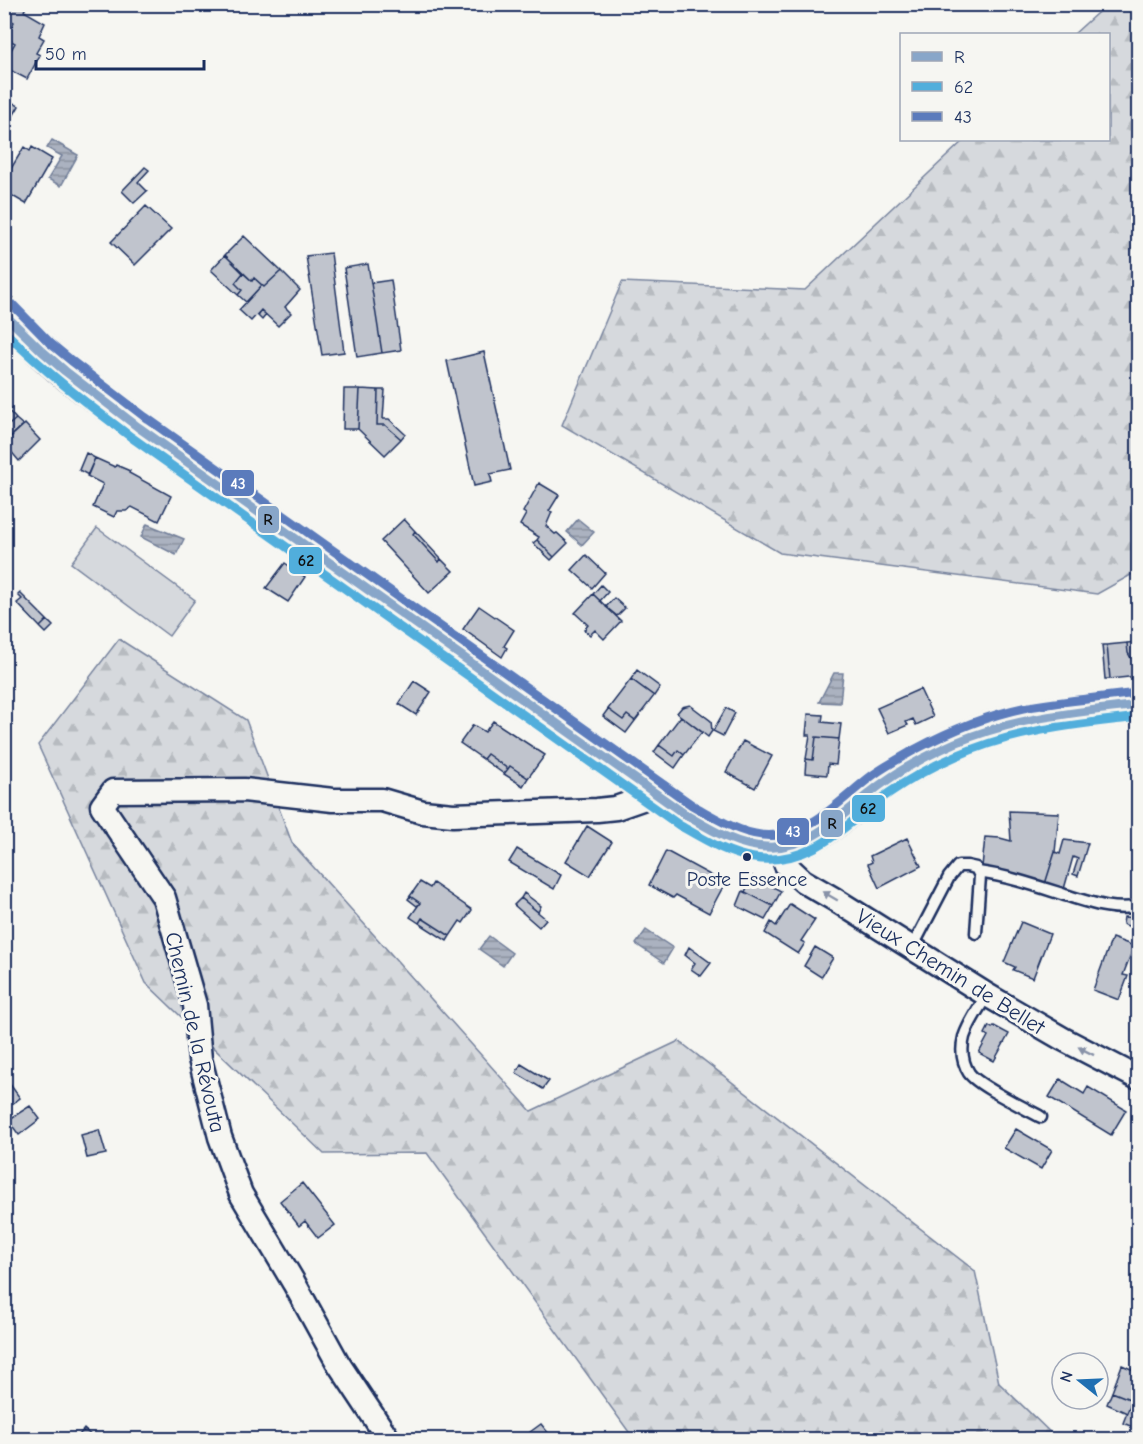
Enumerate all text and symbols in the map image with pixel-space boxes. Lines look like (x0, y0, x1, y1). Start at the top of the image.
scale bar (36, 33, 204, 71)
legend (900, 33, 1110, 141)
text: 50 m (45, 44, 87, 65)
text: R (954, 47, 965, 68)
text: 62 (954, 77, 973, 98)
text: 43 (954, 107, 972, 128)
line badge: 43 (221, 469, 255, 497)
text: 43 (230, 475, 246, 493)
line badge: R (257, 505, 280, 534)
text: R (263, 511, 273, 529)
line badge: 62 (288, 546, 323, 575)
text: 62 (298, 552, 314, 570)
line badge: 62 (851, 794, 886, 823)
text: 62 (860, 800, 876, 818)
line badge: R (820, 809, 844, 838)
text: R (827, 815, 837, 833)
line badge: 43 (776, 817, 810, 846)
text: 43 (785, 823, 801, 841)
marker: Poste Essence (741, 851, 753, 863)
place label: Poste Essence (687, 868, 807, 891)
one-way arrow (821, 891, 838, 901)
street label: Vieux Chemin de Bellet (851, 903, 1050, 1041)
street label: Chemin de la Révouta (159, 929, 231, 1135)
one-way arrow (1078, 1046, 1095, 1056)
north arrow (1050, 1351, 1110, 1411)
text: N (1057, 1369, 1077, 1384)

